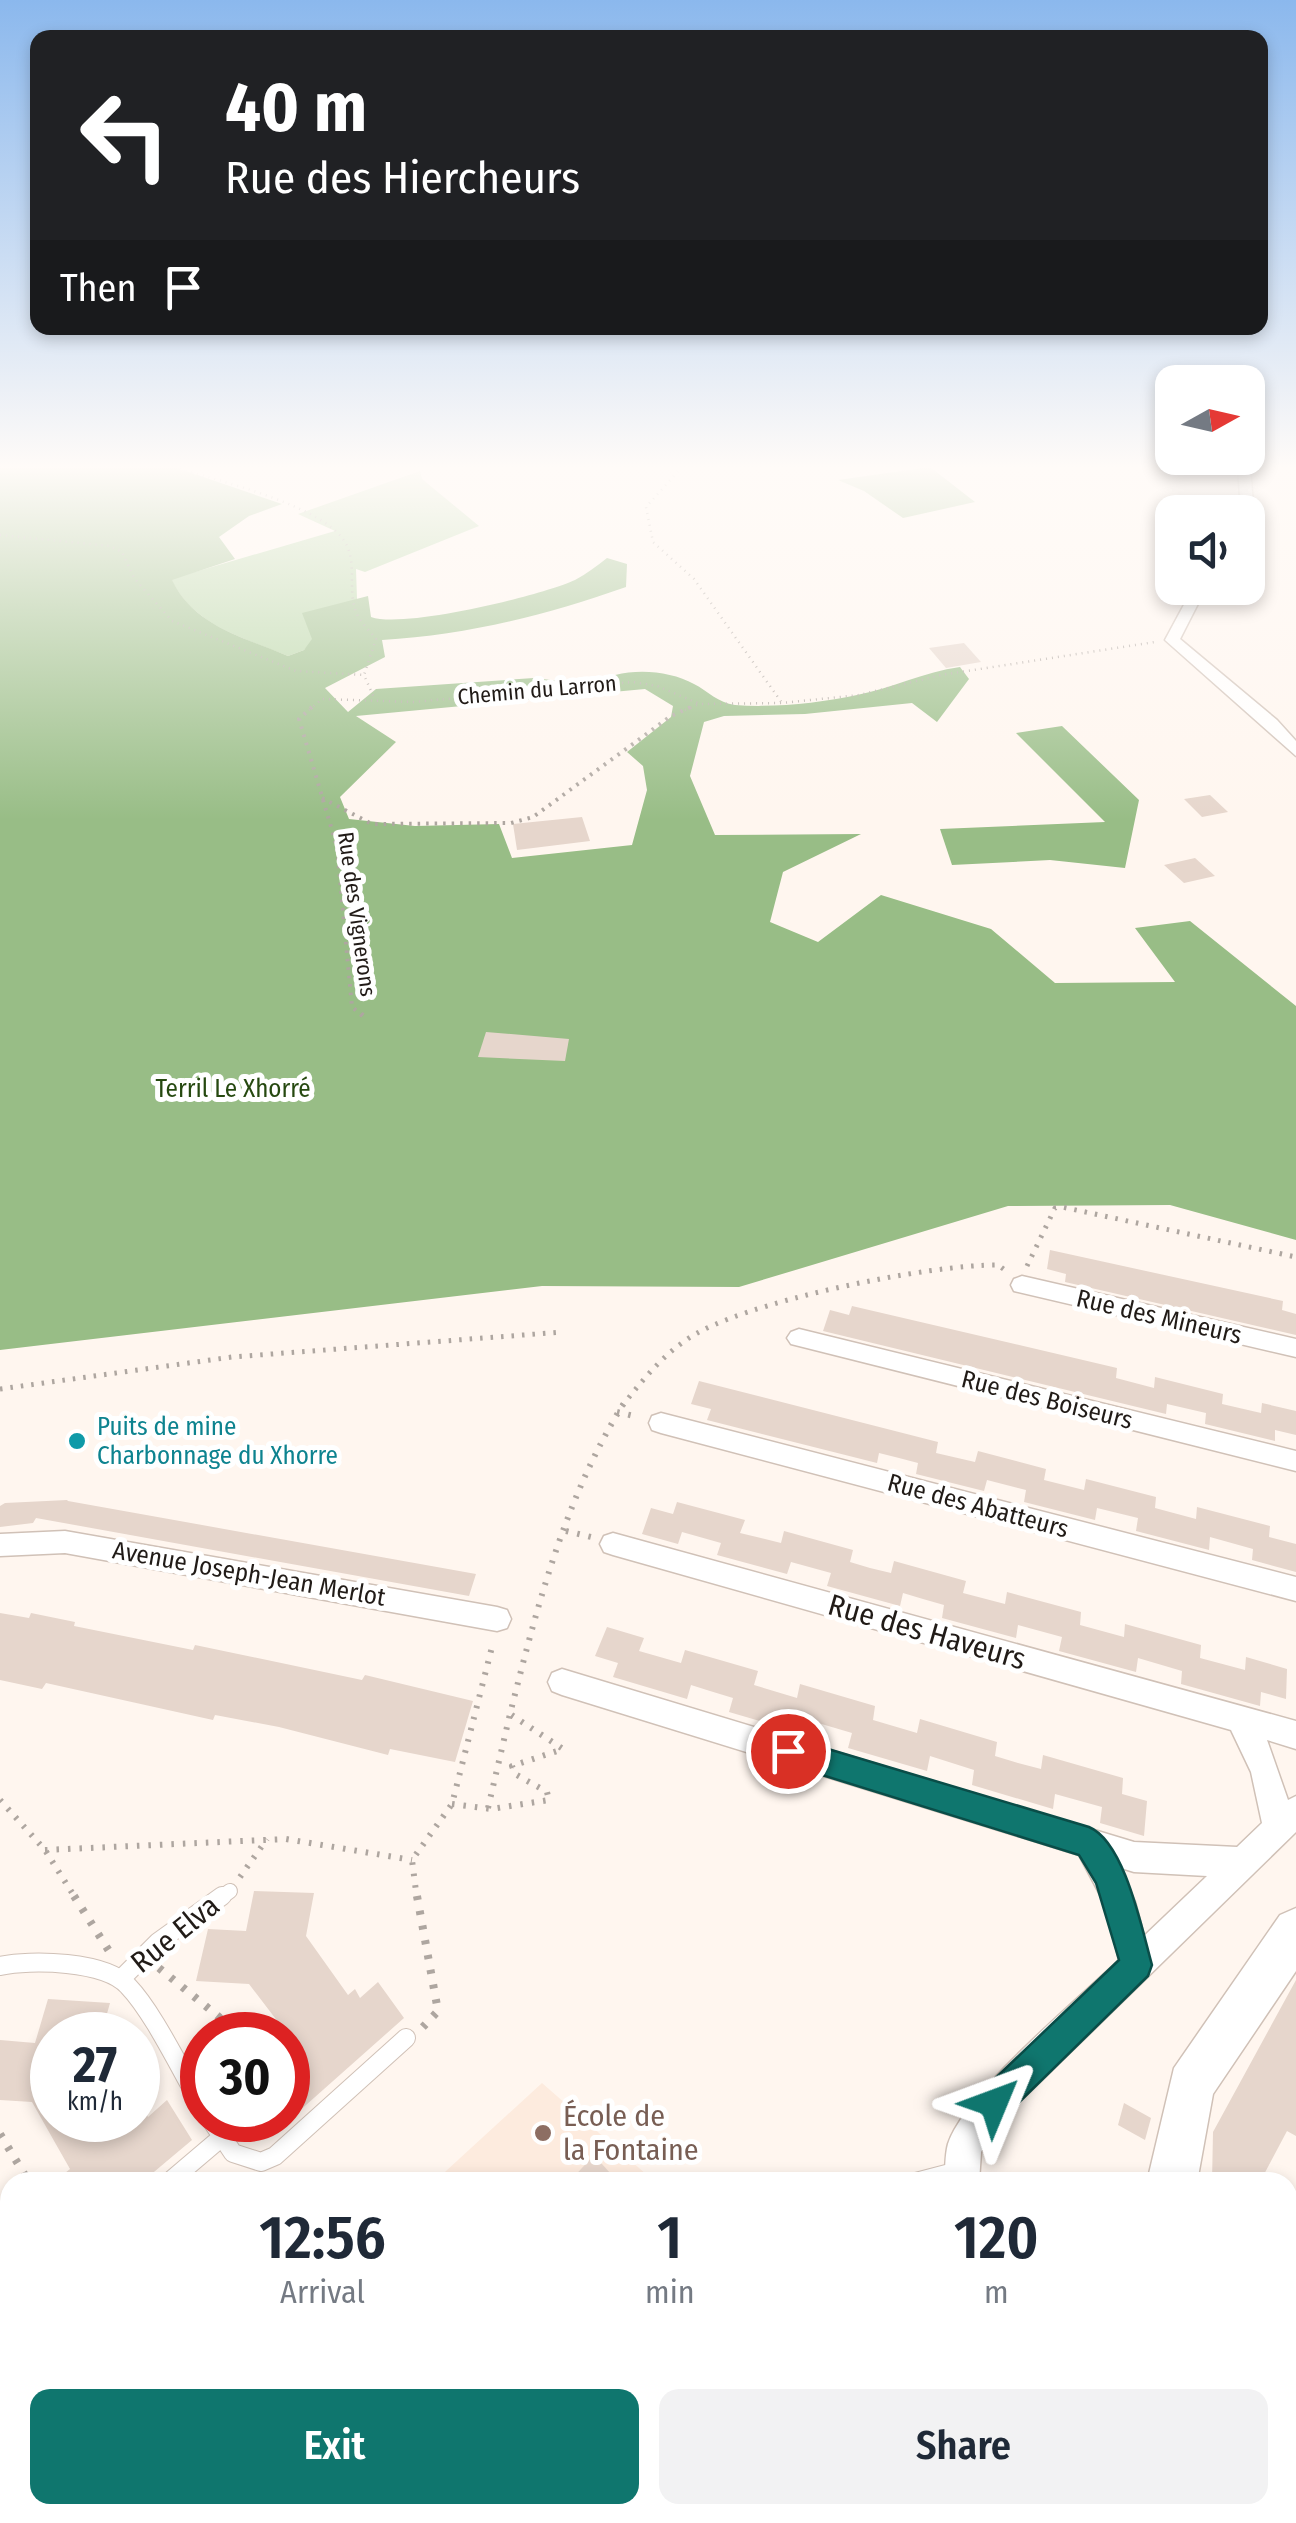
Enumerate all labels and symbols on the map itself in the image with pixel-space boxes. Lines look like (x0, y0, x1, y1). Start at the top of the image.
north arrow (1155, 365, 1265, 475)
street label: Chemin du Larron (456, 670, 618, 710)
street label: Rue des Vignerons (332, 830, 382, 998)
park label: Terril Le Xhorré (155, 1074, 311, 1104)
street label: Rue des Mineurs (1073, 1283, 1245, 1351)
street label: Rue des Boiseurs (958, 1364, 1136, 1436)
place label: Puits de mine Charbonnage du Xhorre (97, 1412, 338, 1471)
marker: Puits de mine Charbonnage du Xhorre (66, 1430, 88, 1452)
street label: Rue des Abatteurs (884, 1467, 1072, 1545)
street label: Avenue Joseph-Jean Merlot (110, 1535, 388, 1613)
street label: Rue des Haveurs (824, 1587, 1030, 1677)
pin (746, 1709, 831, 1794)
street label: Rue Elva (124, 1888, 226, 1980)
speed limit sign: 30 (180, 2012, 310, 2142)
position arrow (942, 2051, 1046, 2155)
place label: École de la Fontaine (563, 2098, 699, 2168)
marker: École de la Fontaine (532, 2122, 554, 2144)

